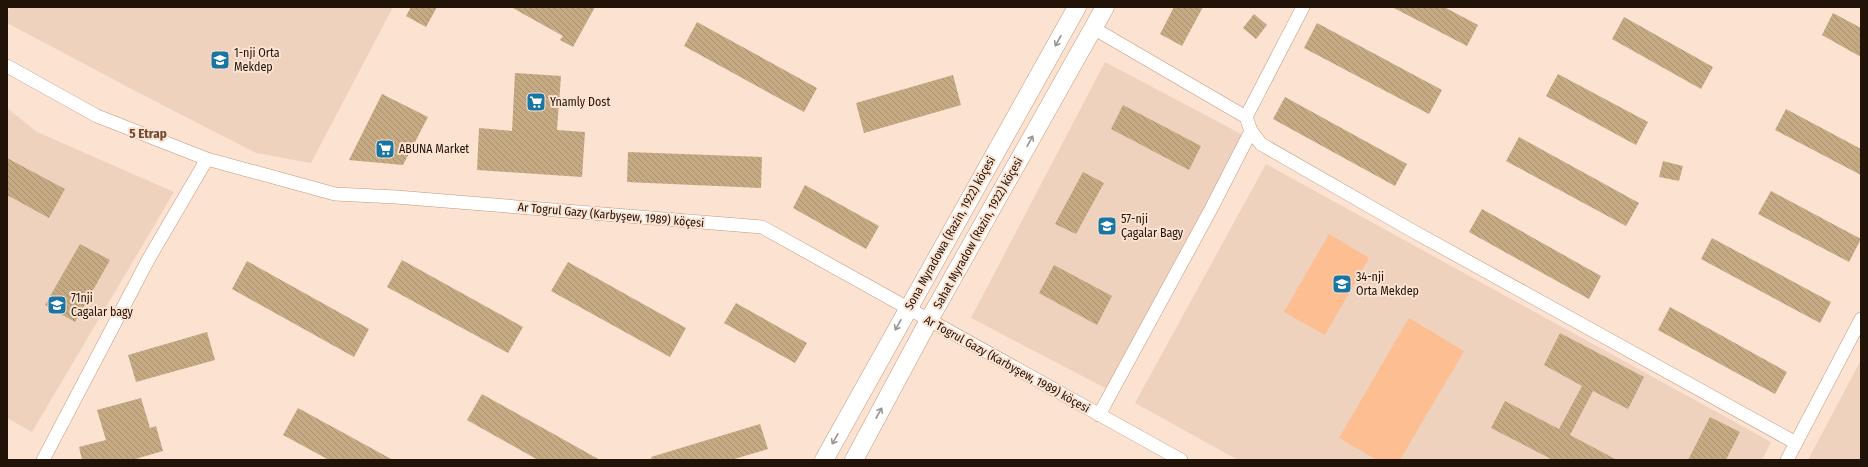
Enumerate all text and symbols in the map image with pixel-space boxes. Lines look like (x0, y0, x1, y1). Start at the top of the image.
one-way arrow (1054, 35, 1061, 47)
place label: 1-nji Orta Mekdep (234, 46, 280, 74)
school or university icon: 1-nji Orta Mekdep (209, 49, 231, 71)
supermarket icon: Ynamly Dost (525, 91, 547, 113)
place label: Ynamly Dost (550, 95, 610, 109)
district label: 5 Etrap (129, 126, 167, 141)
one-way arrow (1027, 135, 1035, 147)
supermarket icon: ABUNA Market (374, 138, 396, 160)
place label: ABUNA Market (399, 142, 469, 156)
street label: Sona Myradowa (Razin, 1922) köçesi (902, 154, 998, 312)
street label: Sahat Myradow (Razin, 1922) köçesi (930, 155, 1026, 311)
street label: Ar Togrul Gazy (Karbyşew, 1989) köçesi (517, 200, 705, 230)
place label: 57-nji Çagalar Bagy (1121, 212, 1184, 240)
school or university icon: 57-nji Çagalar Bagy (1096, 215, 1118, 237)
place label: 34-nji Orta Mekdep (1356, 270, 1419, 298)
school or university icon: 34-nji Orta Mekdep (1331, 273, 1353, 295)
place label: 71nji Cagalar bagy (71, 291, 134, 319)
school or university icon: 71nji Cagalar bagy (46, 294, 68, 316)
street label: Ar Togrul Gazy (Karbyşew, 1989) köçesi (922, 313, 1092, 415)
one-way arrow (894, 319, 902, 331)
one-way arrow (876, 408, 883, 420)
one-way arrow (831, 433, 839, 445)

